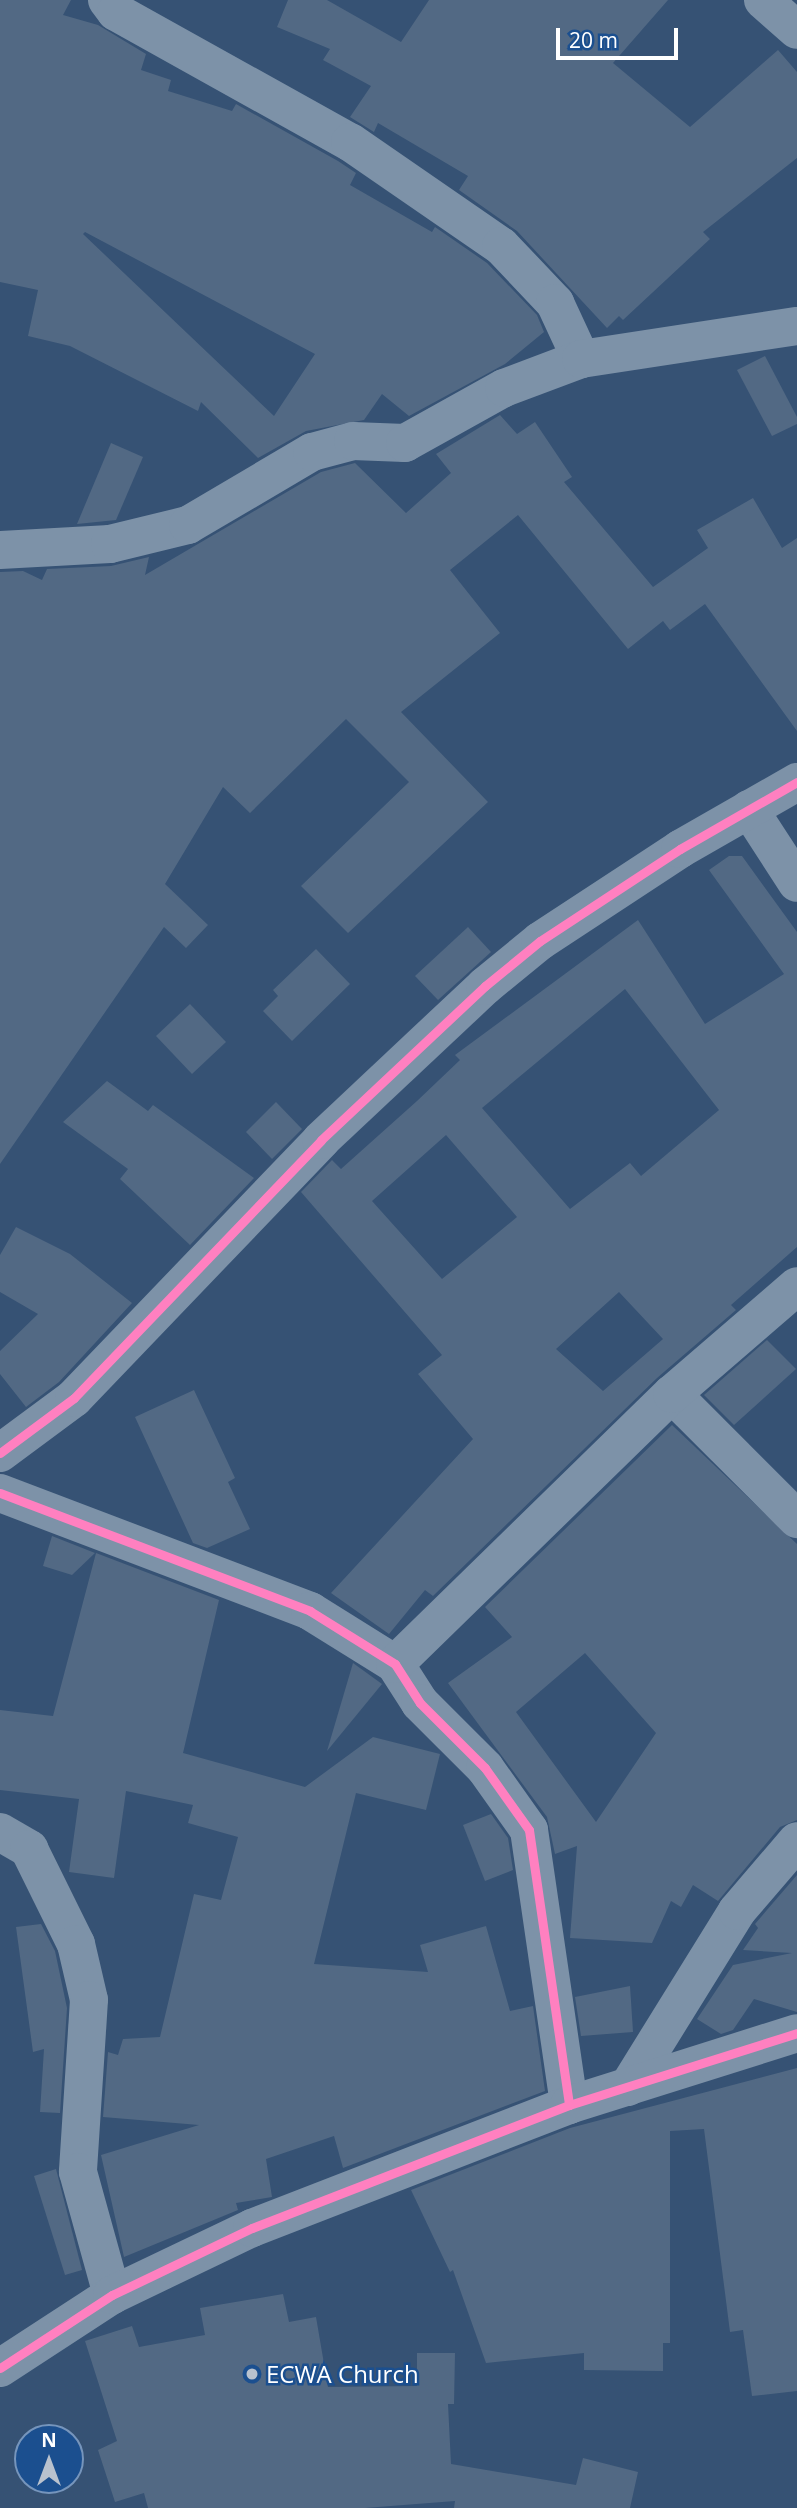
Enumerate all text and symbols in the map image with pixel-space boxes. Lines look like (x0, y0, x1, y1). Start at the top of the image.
scale bar (559, 14, 682, 58)
text: 20 m (569, 26, 618, 54)
place label: ECWA Church (266, 2360, 419, 2388)
marker: ECWA Church (244, 2366, 260, 2382)
north arrow (14, 2424, 84, 2494)
text: N (41, 2427, 57, 2453)

